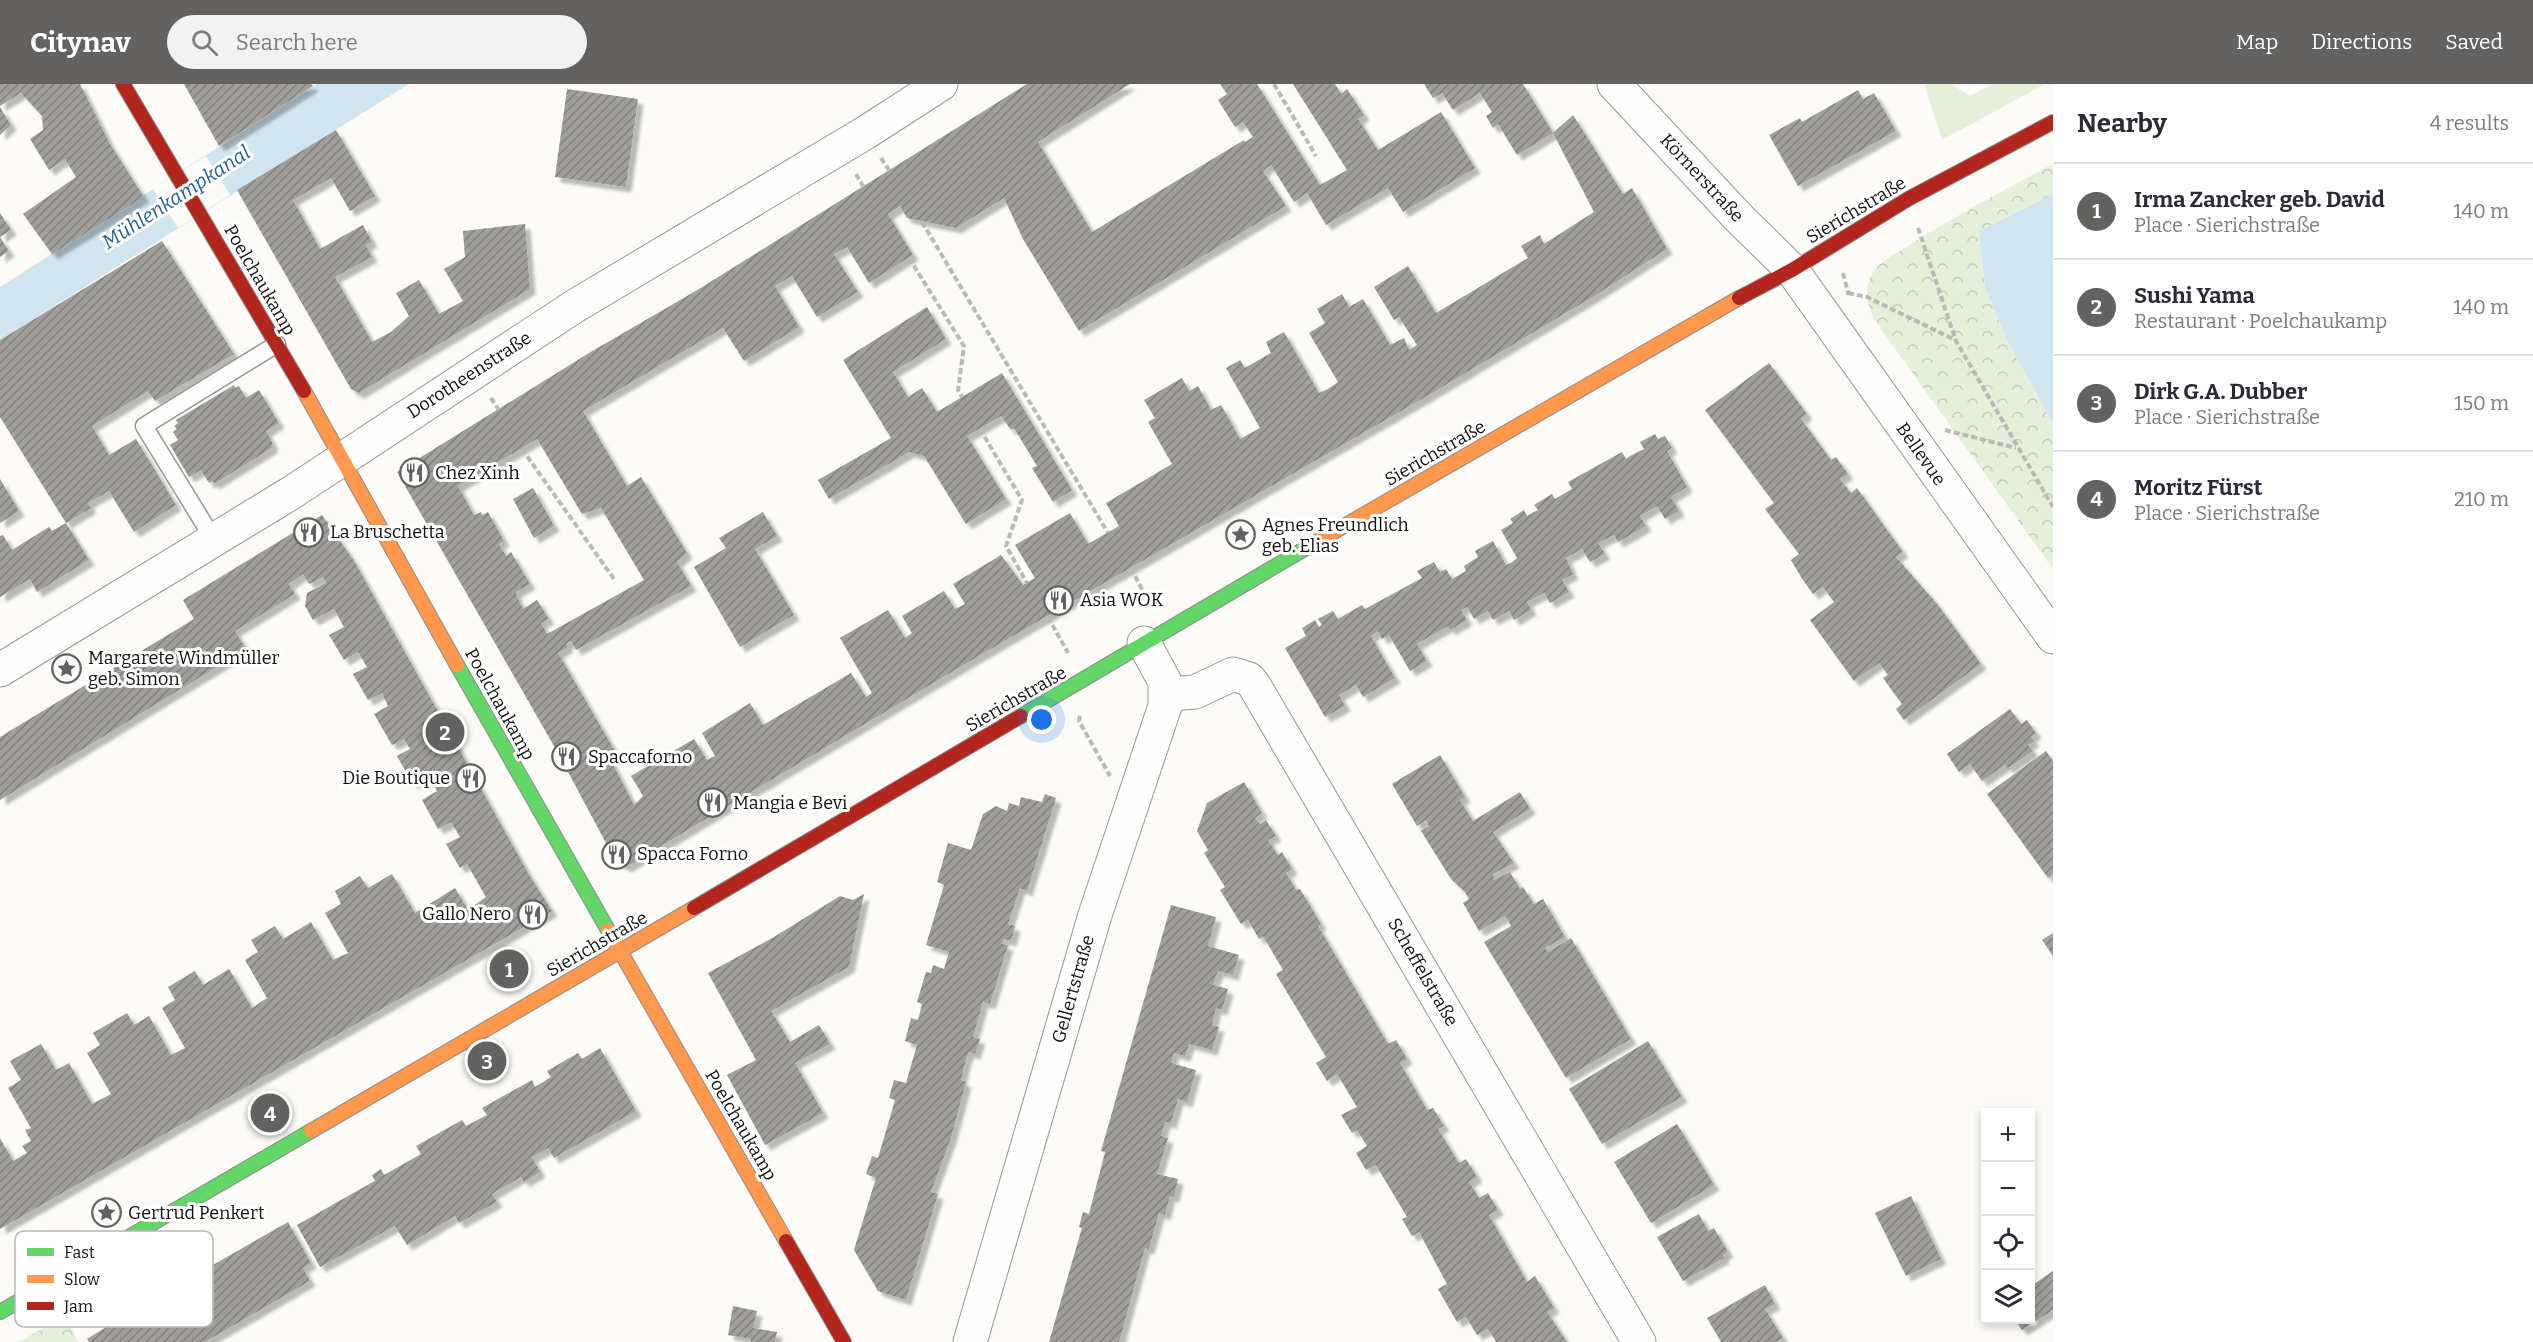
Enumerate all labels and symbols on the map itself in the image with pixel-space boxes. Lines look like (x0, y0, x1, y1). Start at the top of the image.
street label: Körnerstraße (1656, 129, 1748, 227)
water label: Mühlenkampkanal (97, 140, 255, 254)
street label: Sierichstraße (1802, 172, 1910, 248)
street label: Poelchaukamp (219, 221, 301, 339)
street label: Dorotheenstraße (403, 327, 535, 423)
street label: Sierichstraße (1381, 415, 1489, 491)
street label: Bellevue (1891, 418, 1951, 490)
restaurant icon: Chez Xinh (398, 457, 430, 489)
place label: Chez Xinh (435, 462, 520, 484)
place label: Agnes Freundlich geb. Elias (1262, 514, 1409, 557)
restaurant icon: La Bruschetta (293, 516, 325, 548)
place icon: Agnes Freundlich geb. Elias (1225, 519, 1257, 551)
place label: La Bruschetta (330, 521, 445, 543)
restaurant icon: Asia WOK (1043, 584, 1075, 616)
place label: Asia WOK (1080, 589, 1164, 611)
street label: Poelchaukamp (460, 644, 540, 764)
place label: Margarete Windmüller geb. Simon (88, 647, 280, 690)
place icon: Margarete Windmüller geb. Simon (51, 652, 83, 684)
street label: Sierichstraße (962, 661, 1070, 737)
your location (1027, 705, 1056, 734)
pin: 2 (426, 710, 464, 754)
restaurant icon: Spaccaforno (551, 741, 583, 773)
place label: Spaccaforno (588, 746, 692, 768)
restaurant icon: Die Boutique (455, 762, 487, 794)
place label: Die Boutique (342, 767, 450, 789)
restaurant icon: Mangia e Bevi (696, 787, 728, 819)
place label: Mangia e Bevi (733, 792, 847, 814)
restaurant icon: Spacca Forno (600, 838, 632, 870)
place label: Spacca Forno (637, 843, 748, 865)
restaurant icon: Gallo Nero (516, 898, 548, 930)
place label: Gallo Nero (422, 903, 511, 925)
street label: Sierichstraße (543, 906, 651, 982)
street label: Scheffelstraße (1383, 914, 1463, 1030)
street label: Gellertstraße (1047, 932, 1099, 1046)
pin: 1 (490, 946, 528, 992)
pin: 3 (468, 1038, 506, 1084)
street label: Poelchaukamp (700, 1066, 782, 1184)
pin: 4 (250, 1090, 290, 1136)
place icon: Gertrud Penkert (91, 1197, 123, 1229)
place label: Gertrud Penkert (128, 1202, 265, 1224)
legend (15, 1231, 213, 1327)
text: Fast (64, 1243, 95, 1262)
text: Slow (64, 1270, 100, 1289)
text: Jam (63, 1297, 93, 1316)

